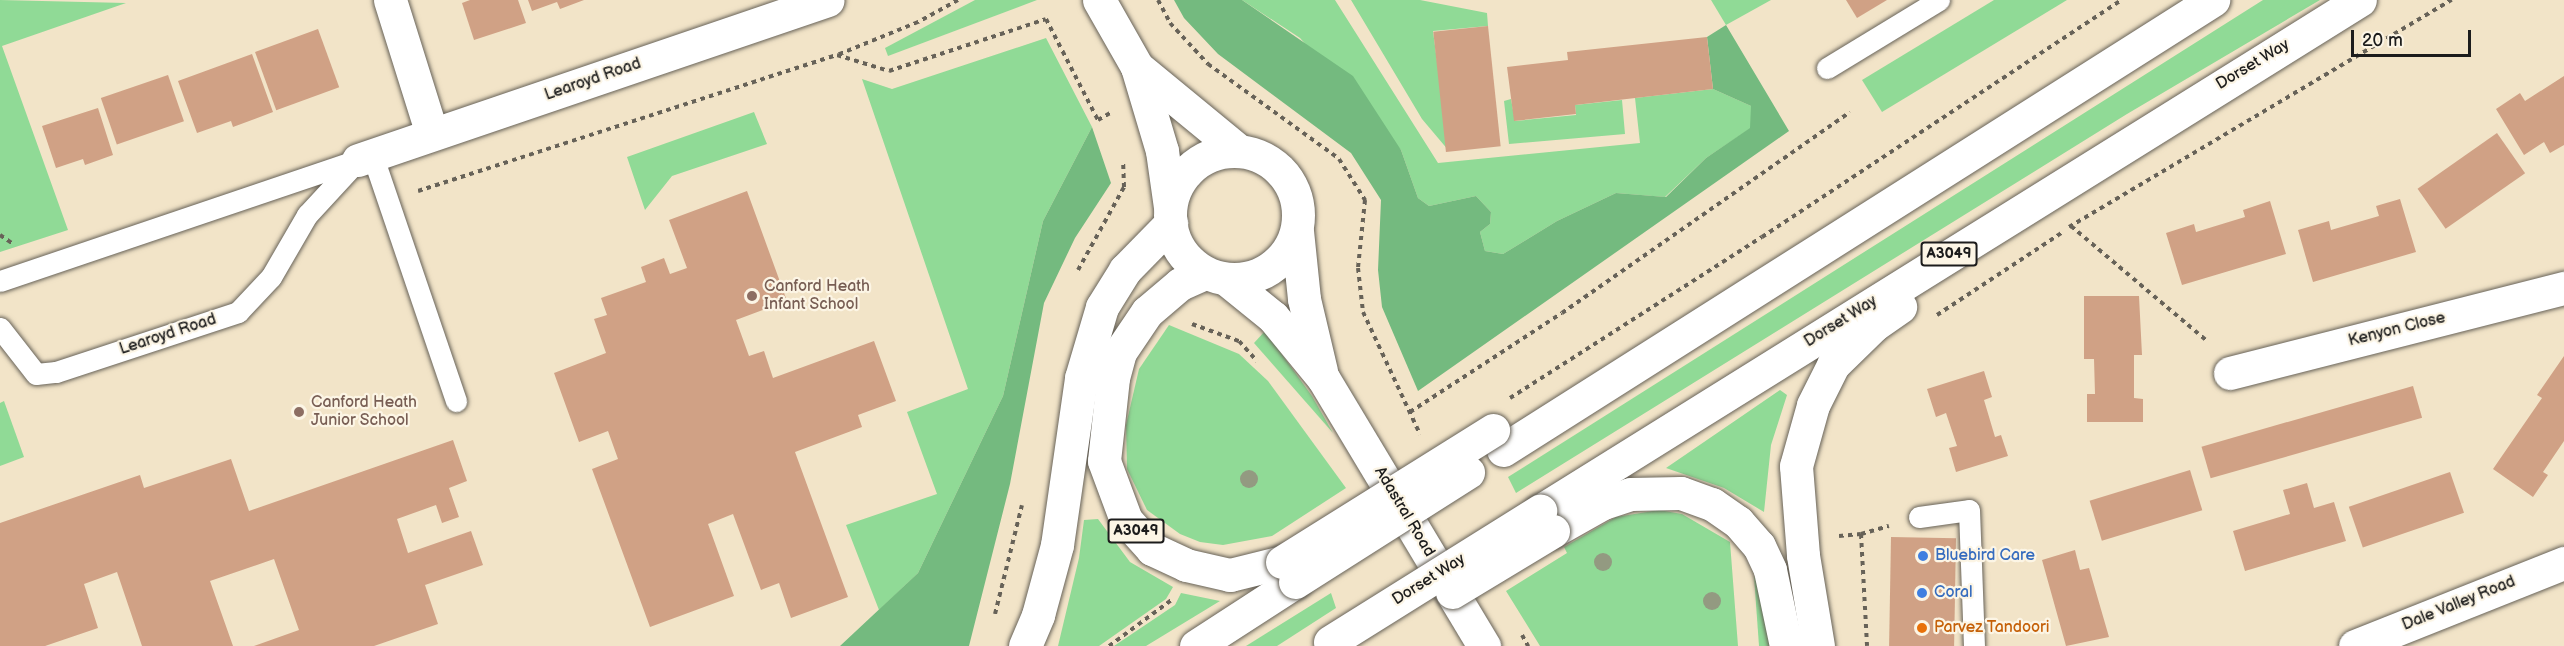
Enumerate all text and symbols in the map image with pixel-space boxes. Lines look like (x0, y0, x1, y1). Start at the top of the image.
scale bar (2354, 18, 2474, 56)
text: 20 m (2362, 30, 2403, 51)
street label: Dorset Way (2213, 35, 2293, 95)
street label: Learoyd Road (542, 55, 644, 105)
road number: A3049 (1920, 242, 1978, 266)
place label: Canford Heath Infant School (764, 277, 870, 315)
marker: Canford Heath Infant School (745, 289, 759, 303)
street label: Dorset Way (1801, 292, 1881, 352)
street label: Kenyon Close (2347, 309, 2447, 351)
street label: Learoyd Road (117, 310, 219, 360)
place label: Canford Heath Junior School (311, 393, 417, 431)
marker: Canford Heath Junior School (292, 405, 306, 419)
street label: Adastral Road (1370, 464, 1438, 560)
road number: A3049 (1108, 519, 1164, 543)
place label: Bluebird Care (1935, 546, 2035, 566)
marker: Bluebird Care (1916, 549, 1930, 563)
street label: Dorset Way (1389, 550, 1469, 610)
street label: Dale Valley Road (2399, 572, 2519, 636)
place label: Coral (1934, 583, 1973, 603)
marker: Coral (1915, 586, 1929, 600)
place label: Parvez Tandoori (1934, 618, 2050, 638)
marker: Parvez Tandoori (1915, 621, 1929, 635)

